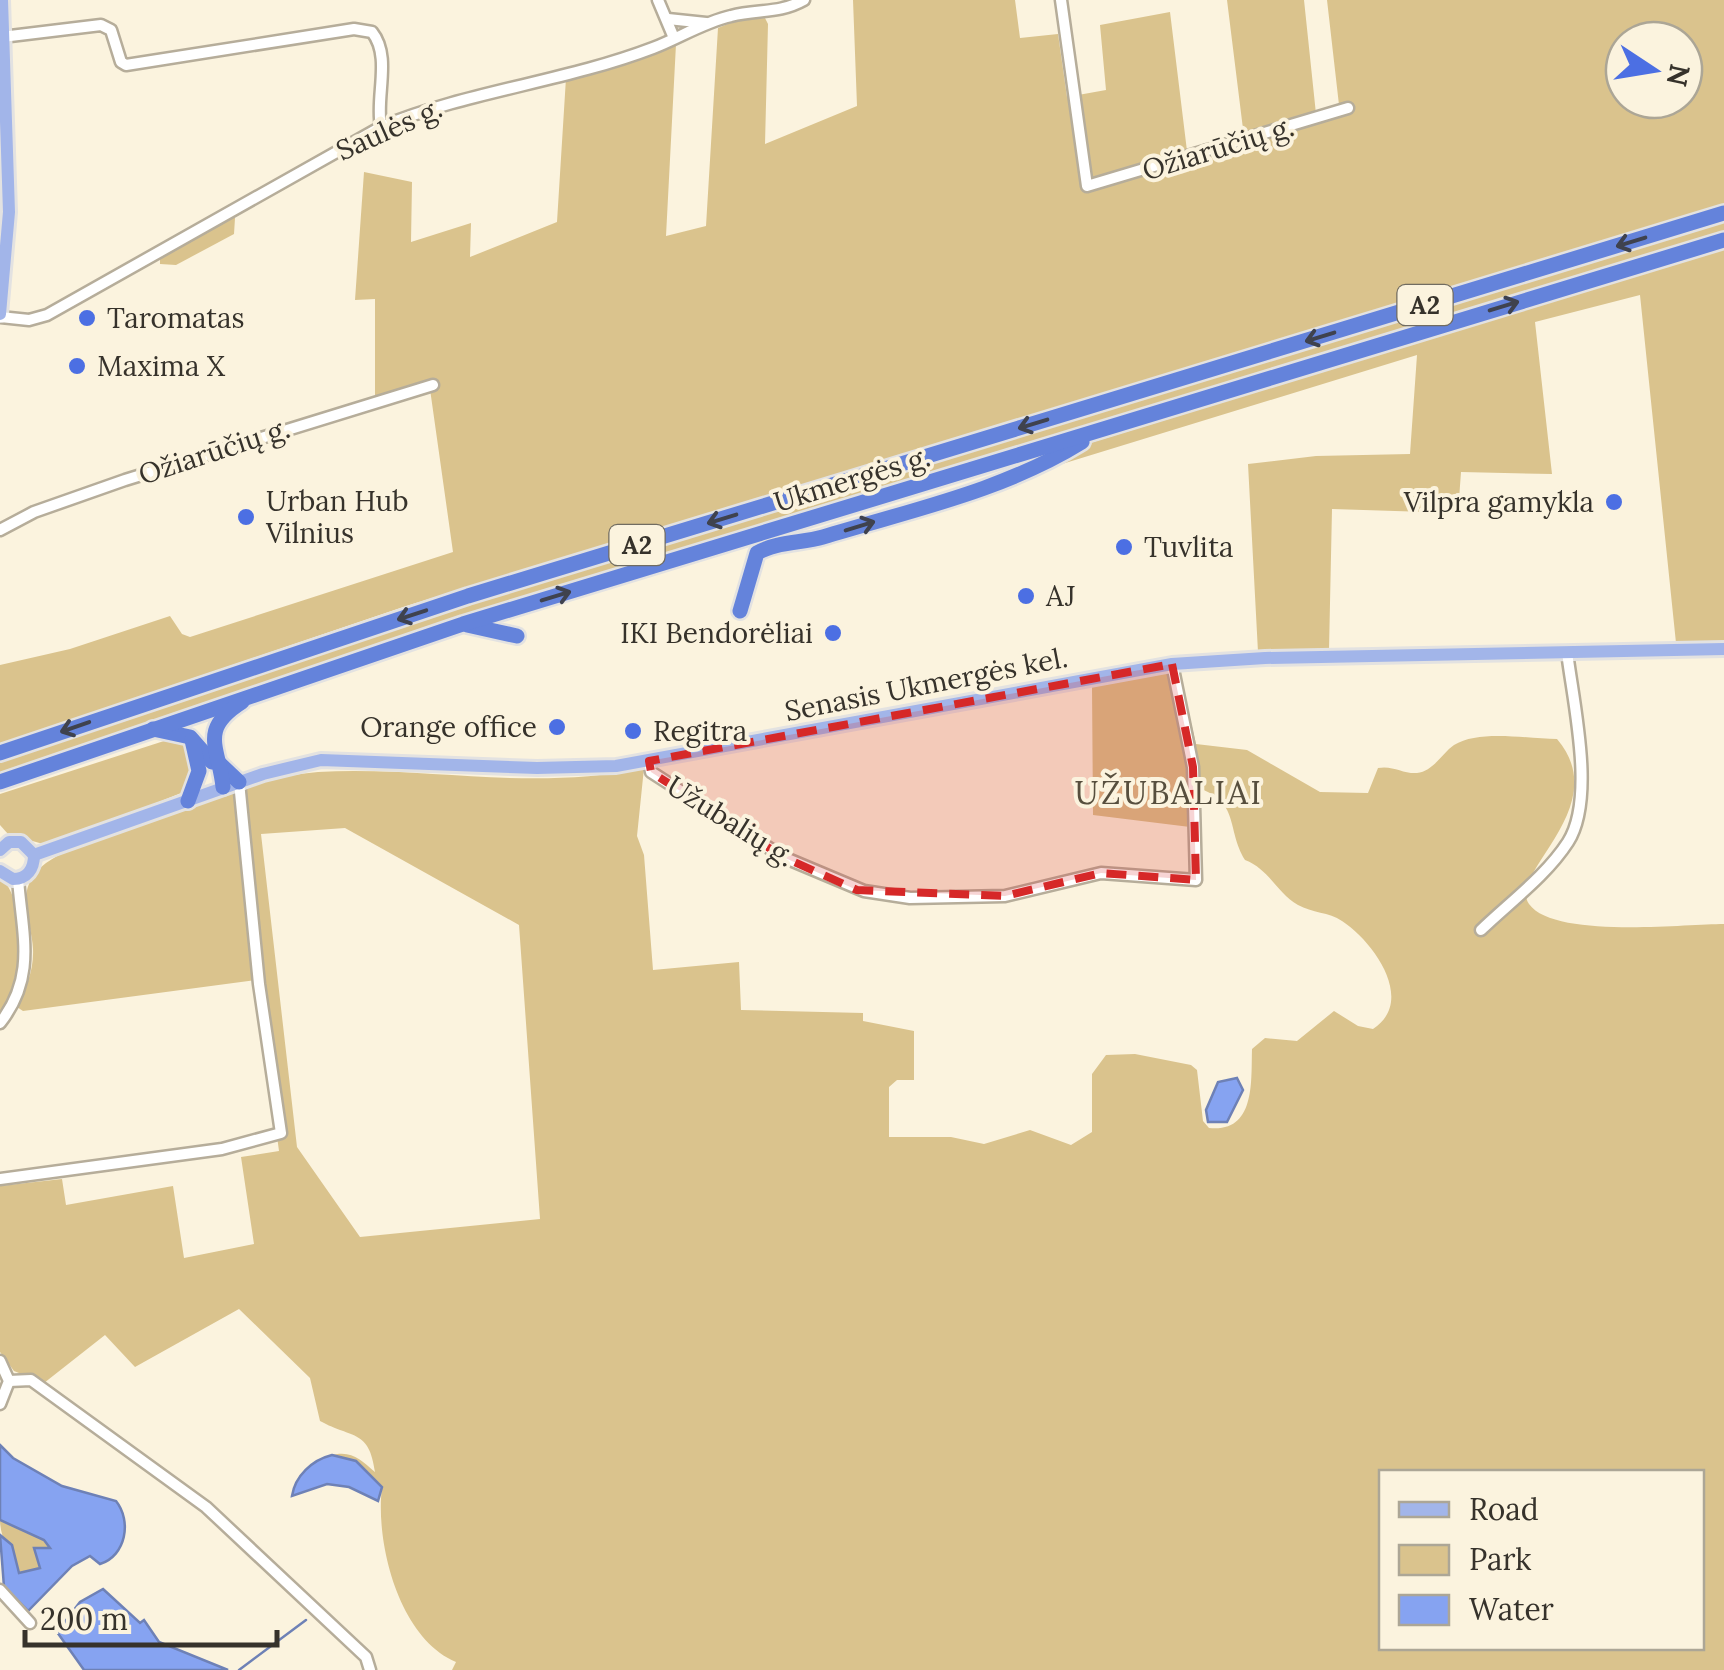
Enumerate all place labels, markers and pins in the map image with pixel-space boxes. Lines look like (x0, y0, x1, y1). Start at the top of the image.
place label: Taromatas (107, 300, 245, 336)
marker: Taromatas (76, 307, 98, 329)
place label: Maxima X (97, 348, 226, 384)
marker: Maxima X (66, 355, 88, 377)
place label: Urban Hub Vilnius (265, 483, 409, 551)
place label: Vilpra gamykla (1403, 484, 1594, 520)
marker: Vilpra gamykla (1603, 491, 1625, 513)
marker: Urban Hub Vilnius (235, 506, 257, 528)
place label: Tuvlita (1144, 529, 1233, 565)
marker: Tuvlita (1113, 536, 1135, 558)
place label: AJ (1045, 578, 1075, 614)
marker: AJ (1015, 585, 1037, 607)
place label: IKI Bendorėliai (620, 615, 813, 651)
marker: IKI Bendorėliai (822, 622, 844, 644)
place label: Orange office (360, 709, 537, 745)
place label: Regitra (653, 713, 747, 749)
marker: Orange office (546, 716, 568, 738)
marker: Regitra (622, 720, 644, 742)

